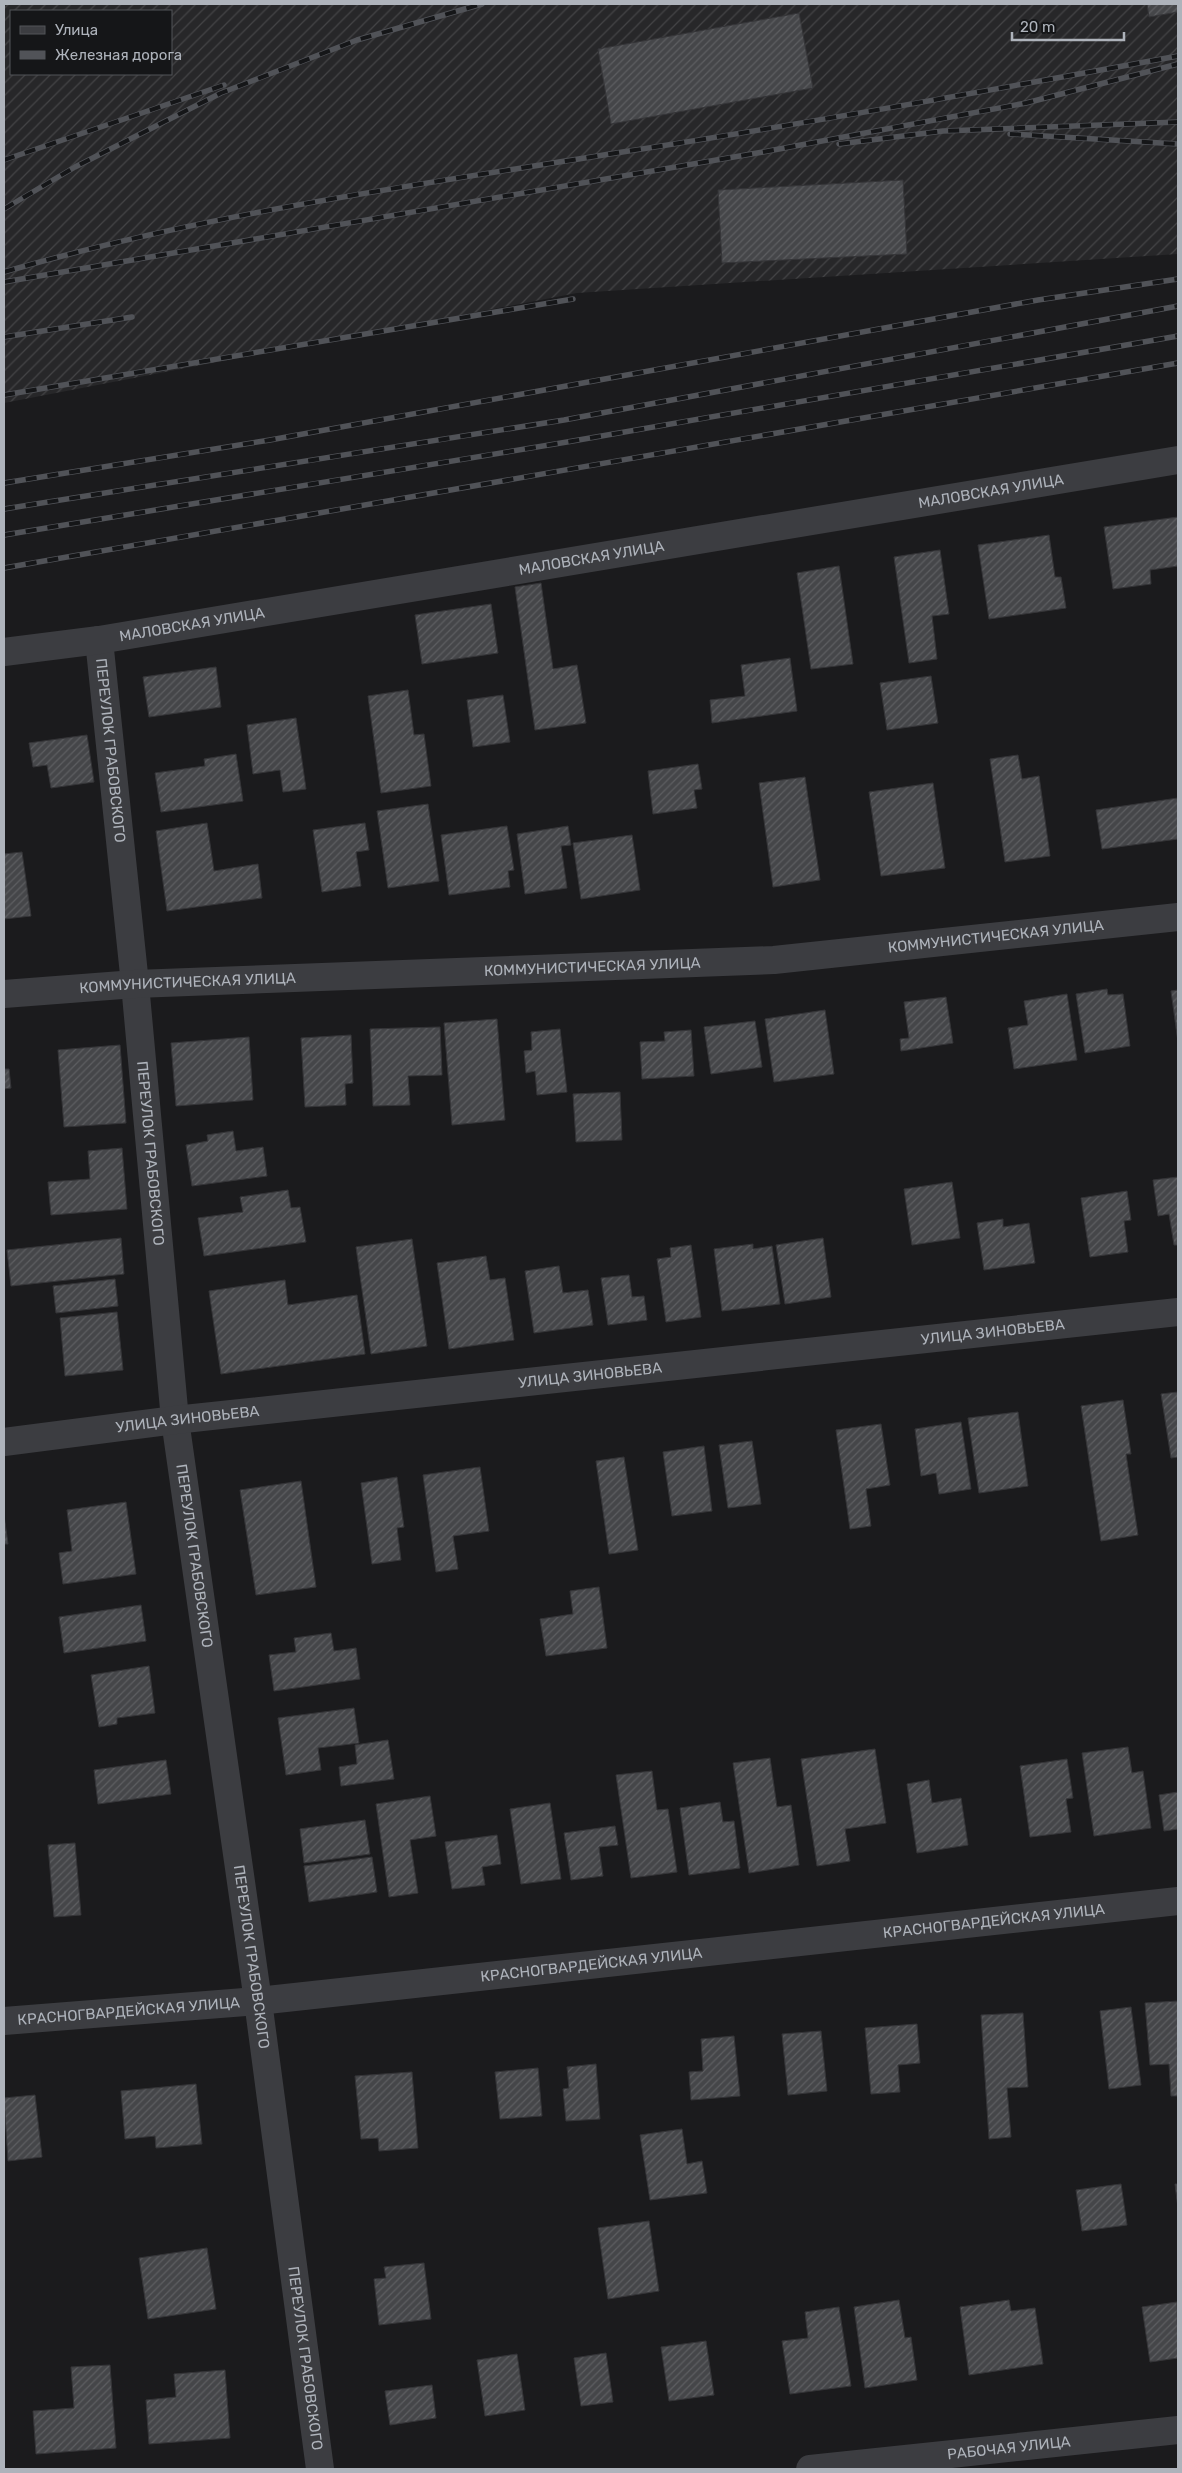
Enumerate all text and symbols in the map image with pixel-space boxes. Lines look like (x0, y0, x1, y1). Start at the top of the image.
legend (10, 10, 172, 75)
scale bar (1012, 10, 1124, 42)
text: 20 m (1020, 18, 1055, 36)
text: Улица (55, 21, 98, 39)
text: Железная дорога (55, 46, 182, 64)
street label: МАЛОВСКАЯ УЛИЦА (917, 470, 1065, 512)
street label: МАЛОВСКАЯ УЛИЦА (517, 537, 666, 579)
street label: МАЛОВСКАЯ УЛИЦА (118, 604, 266, 645)
street label: ПЕРЕУЛОК ГРАБОВСКОГО (92, 657, 129, 844)
street label: КОММУНИСТИЧЕСКАЯ УЛИЦА (887, 916, 1105, 957)
street label: КОММУНИСТИЧЕСКАЯ УЛИЦА (484, 954, 701, 980)
street label: КОММУНИСТИЧЕСКАЯ УЛИЦА (79, 969, 296, 997)
street label: ПЕРЕУЛОК ГРАБОВСКОГО (133, 1060, 168, 1247)
street label: УЛИЦА ЗИНОВЬЕВА (920, 1315, 1066, 1349)
street label: УЛИЦА ЗИНОВЬЕВА (517, 1359, 663, 1392)
street label: УЛИЦА ЗИНОВЬЕВА (115, 1402, 260, 1437)
street label: ПЕРЕУЛОК ГРАБОВСКОГО (172, 1463, 216, 1649)
street label: ПЕРЕУЛОК ГРАБОВСКОГО (230, 1864, 273, 2050)
street label: КРАСНОГВАРДЕЙСКАЯ УЛИЦА (882, 1900, 1106, 1942)
street label: КРАСНОГВАРДЕЙСКАЯ УЛИЦА (479, 1944, 703, 1986)
street label: КРАСНОГВАРДЕЙСКАЯ УЛИЦА (17, 1993, 241, 2029)
street label: ПЕРЕУЛОК ГРАБОВСКОГО (284, 2265, 326, 2451)
street label: РАБОЧАЯ УЛИЦА (946, 2432, 1072, 2463)

